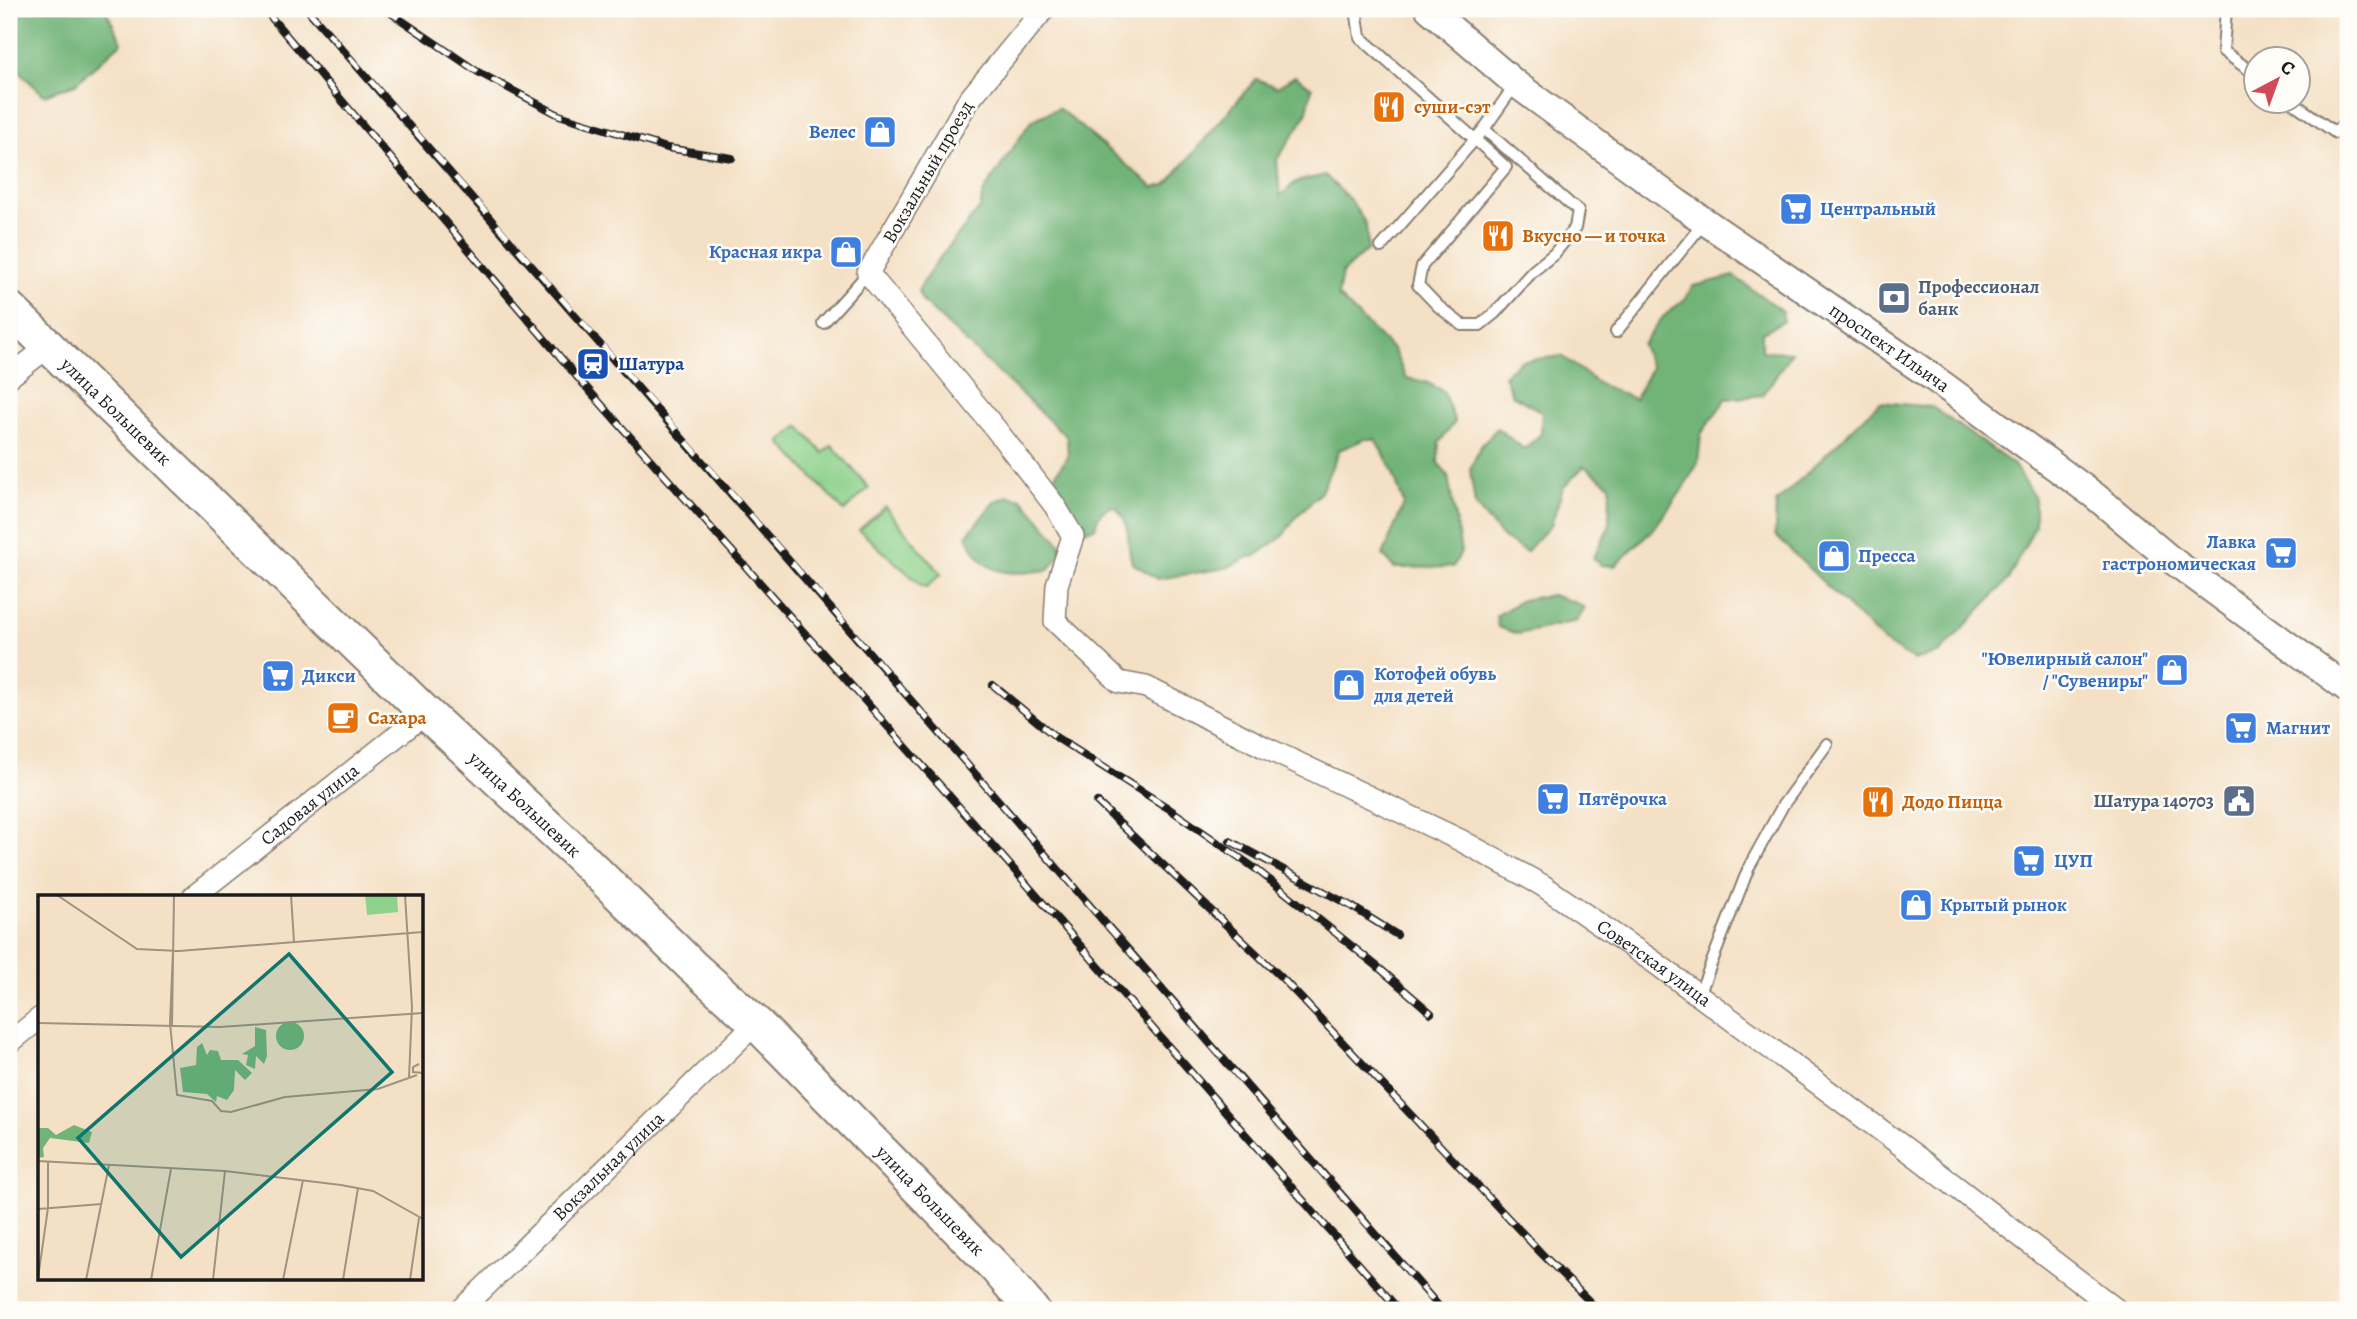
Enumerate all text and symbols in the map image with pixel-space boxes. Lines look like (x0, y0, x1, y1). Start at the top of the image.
north arrow (2242, 46, 2312, 116)
text: С (2275, 54, 2300, 82)
restaurant icon: суши-сэт (1370, 88, 1408, 126)
place label: суши-сэт (1414, 94, 1491, 120)
street label: Вокзальный проезд (877, 96, 979, 248)
shop icon: Велес (861, 113, 899, 151)
place label: Велес (809, 119, 856, 145)
supermarket icon: Центральный (1777, 190, 1815, 228)
place label: Центральный (1820, 196, 1936, 222)
restaurant icon: Вкусно — и точка (1479, 217, 1517, 255)
place label: Вкусно — и точка (1522, 223, 1667, 249)
shop icon: Красная икра (827, 233, 865, 271)
place label: Красная икра (709, 239, 823, 265)
place label: Профессионал банк (1918, 274, 2040, 322)
bank icon: Профессионал банк (1875, 279, 1913, 317)
street label: проспект Ильича (1824, 297, 1955, 399)
station icon: Шатура (574, 345, 612, 383)
street label: улица Большевик (54, 351, 177, 472)
place label: Шатура (618, 351, 685, 377)
place label: Лавка гастрономическая (2102, 529, 2257, 577)
supermarket icon: Лавка гастрономическая (2262, 534, 2300, 572)
shop icon: Пресса (1815, 537, 1853, 575)
place label: Пресса (1858, 543, 1916, 569)
place label: "Ювелирный салон" / "Сувениры" (1981, 646, 2148, 694)
shop icon: "Ювелирный салон" / "Сувениры" (2153, 651, 2191, 689)
supermarket icon: Дикси (259, 657, 297, 695)
place label: Котофей обувь для детей (1373, 661, 1496, 709)
place label: Дикси (302, 663, 356, 689)
shop icon: Котофей обувь для детей (1330, 666, 1368, 704)
cafe icon: Сахара (324, 699, 362, 737)
place label: Сахара (368, 705, 428, 731)
supermarket icon: Магнит (2222, 709, 2260, 747)
place label: Магнит (2266, 715, 2331, 741)
street label: улица Большевик (462, 745, 587, 864)
street label: Садовая улица (255, 757, 365, 852)
supermarket icon: Пятёрочка (1534, 780, 1572, 818)
public building icon: Шатура 140703 (2220, 782, 2258, 820)
restaurant icon: Додо Пицца (1859, 783, 1897, 821)
place label: Пятёрочка (1578, 786, 1668, 812)
place label: Шатура 140703 (2093, 788, 2214, 814)
place label: Додо Пицца (1902, 789, 2004, 815)
supermarket icon: ЦУП (2010, 842, 2048, 880)
place label: ЦУП (2054, 848, 2093, 874)
shop icon: Крытый рынок (1897, 886, 1935, 924)
place label: Крытый рынок (1940, 892, 2067, 918)
inset map (38, 895, 424, 1280)
street label: Советская улица (1591, 913, 1717, 1013)
street label: Вокзальная улица (547, 1106, 670, 1227)
street label: улица Большевик (869, 1139, 990, 1262)

